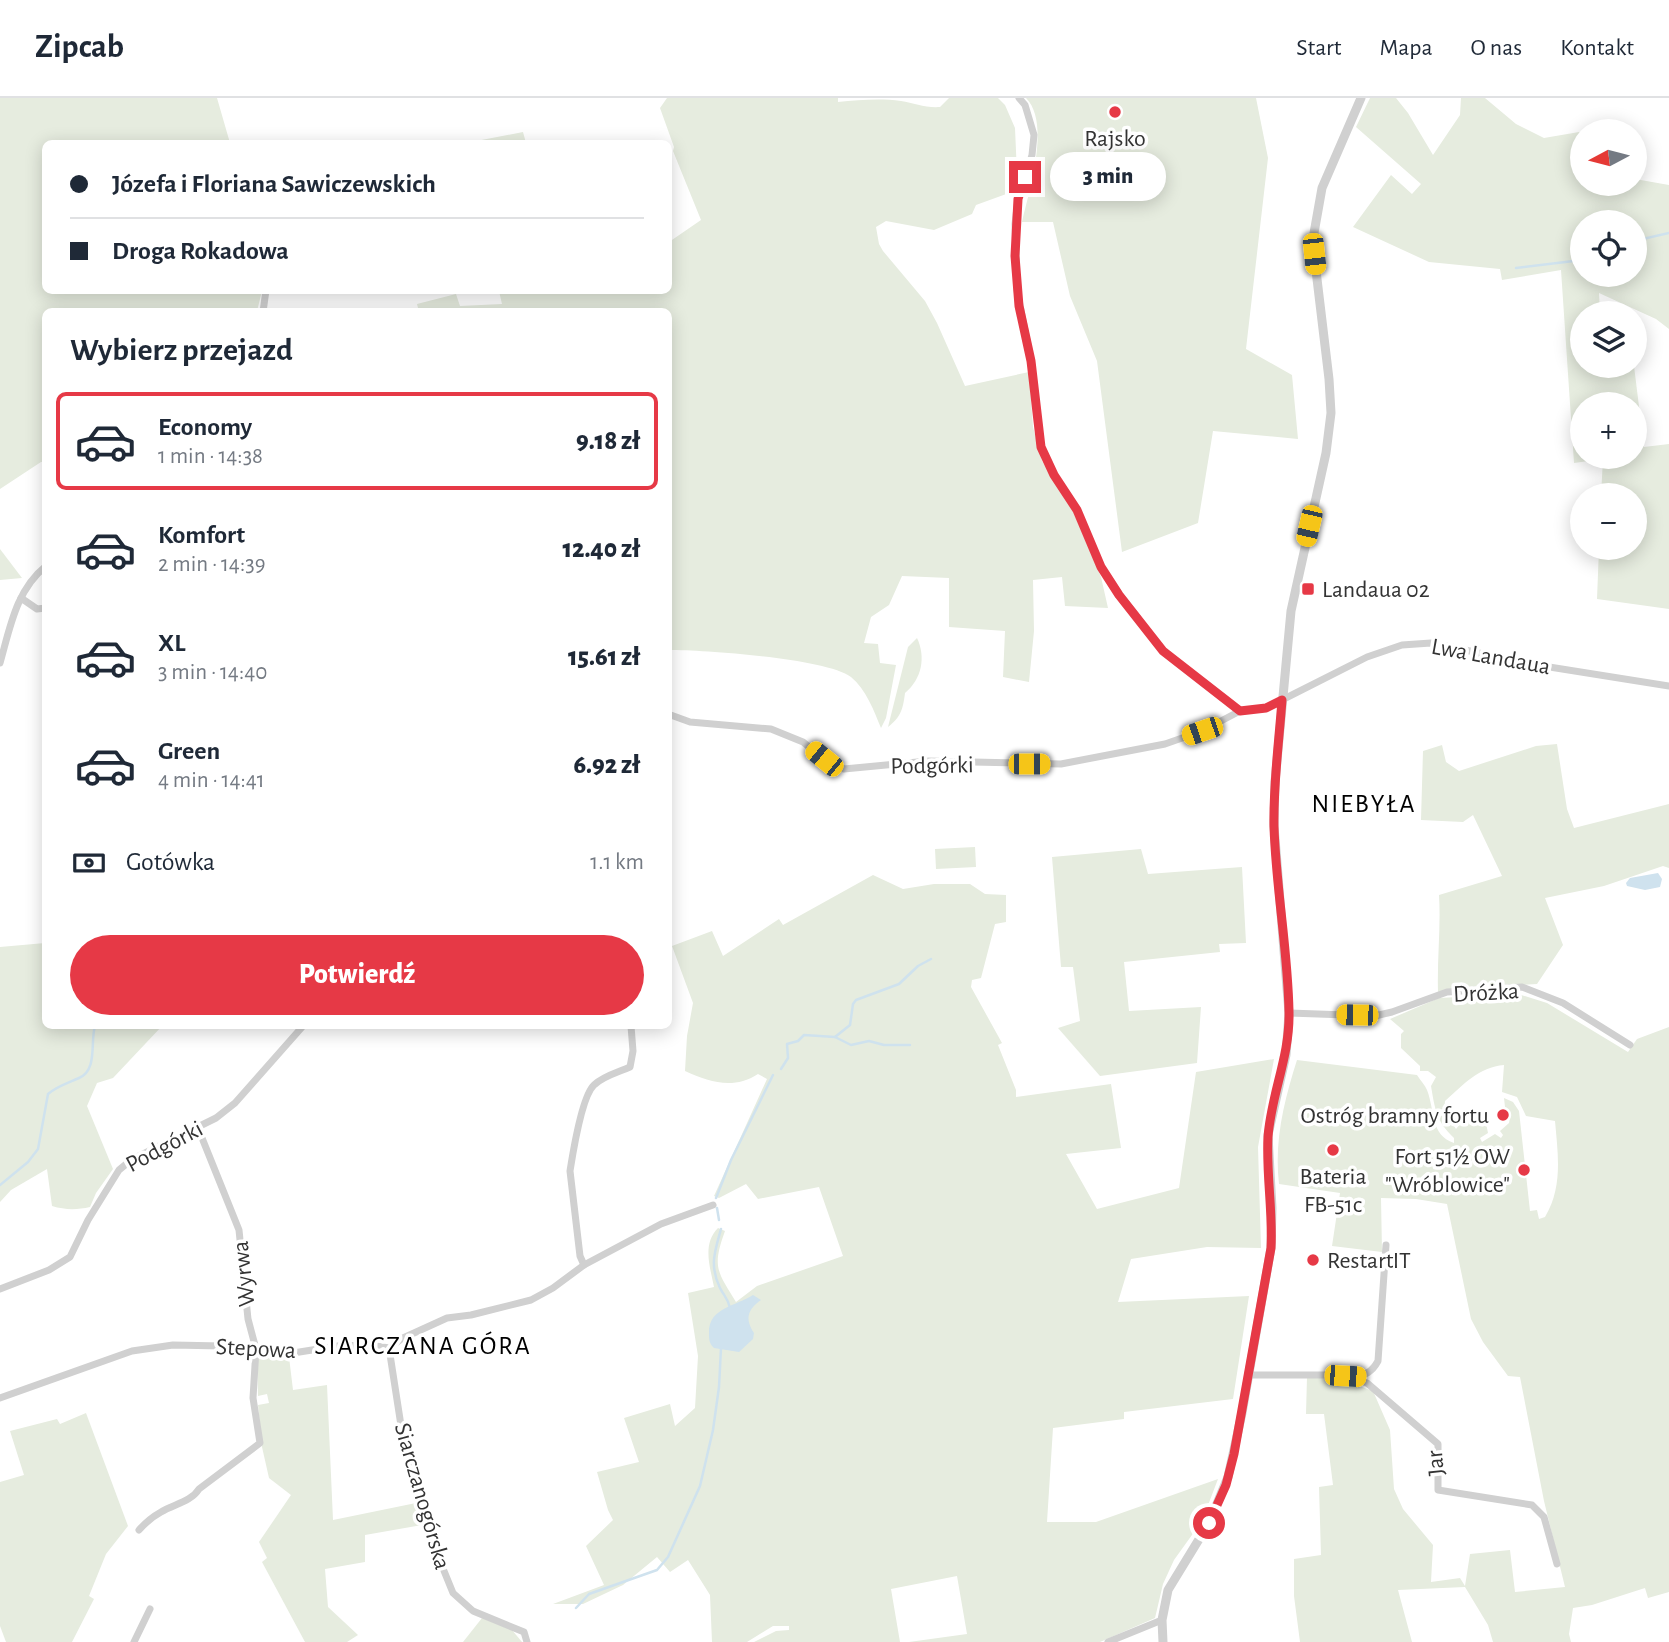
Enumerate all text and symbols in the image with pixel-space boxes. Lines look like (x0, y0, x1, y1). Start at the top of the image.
text: Zipcab (35, 31, 124, 64)
text: Start (1296, 36, 1341, 60)
text: Mapa (1379, 36, 1433, 60)
text: O nas (1471, 36, 1522, 60)
text: Kontakt (1560, 36, 1634, 60)
marker: Rajsko (1107, 104, 1123, 120)
north arrow (1570, 119, 1647, 196)
map controls (1570, 119, 1647, 560)
place label: Rajsko (1084, 127, 1146, 151)
callout: 3 min (1050, 153, 1165, 202)
route end (1009, 161, 1041, 193)
text: 3 min (1083, 165, 1133, 188)
text: Józefa i Floriana Sawiczewskich (112, 171, 436, 197)
button: locate (1570, 210, 1647, 287)
car (1302, 232, 1327, 276)
text: Droga Rokadowa (112, 238, 289, 264)
button: layers (1570, 301, 1647, 378)
text: Wybierz przejazd (70, 334, 293, 366)
button: + (1570, 392, 1647, 469)
icon: car (74, 410, 137, 473)
text: Economy (158, 414, 252, 440)
text: 9.18 zł (576, 428, 640, 454)
text: 1 min · 14:38 (158, 445, 263, 468)
button: − (1570, 483, 1647, 560)
car (1295, 503, 1324, 549)
icon: car (74, 518, 137, 581)
text: Komfort (158, 522, 245, 548)
text: 12.40 zł (562, 536, 640, 562)
text: 2 min · 14:39 (158, 553, 265, 576)
place label: Landaua 02 (1322, 578, 1430, 602)
marker: Landaua 02 (1300, 581, 1316, 597)
icon: car (74, 626, 137, 689)
text: XL (158, 630, 185, 656)
street label: Lwa Landaua (1430, 635, 1552, 679)
text: 15.61 zł (568, 644, 640, 670)
text: 3 min · 14:40 (158, 661, 267, 684)
car (1179, 714, 1226, 748)
icon: car (74, 734, 137, 797)
text: Green (158, 738, 220, 764)
car (802, 738, 847, 780)
text: 6.92 zł (573, 752, 640, 778)
street label: Podgórki (890, 753, 974, 779)
car (1009, 754, 1051, 775)
text: 4 min · 14:41 (158, 769, 265, 792)
district label: NIEBYŁA (1311, 791, 1417, 817)
icon: cash (70, 844, 108, 882)
text: Gotówka (126, 849, 215, 875)
text: 1.1 km (590, 851, 644, 874)
button: Potwierdź (70, 935, 644, 1015)
street label: Dróżka (1452, 979, 1520, 1007)
car (1336, 1004, 1379, 1026)
place label: Ostróg bramny fortu (1300, 1104, 1489, 1128)
marker: Ostróg bramny fortu (1495, 1107, 1511, 1123)
street label: Podgórki (122, 1117, 207, 1177)
marker: Bateria FB-51c (1325, 1142, 1341, 1158)
place label: Fort 51½ OW "Wróblowice" (1385, 1145, 1511, 1197)
marker: Fort 51½ OW "Wróblowice" (1516, 1162, 1532, 1178)
place label: Bateria FB-51c (1299, 1165, 1367, 1217)
street label: Wyrwa (229, 1240, 259, 1308)
place label: RestartIT (1327, 1249, 1411, 1273)
marker: RestartIT (1305, 1252, 1321, 1268)
district label: SIARCZANA GÓRA (314, 1331, 532, 1359)
street label: Stepowa (215, 1335, 297, 1363)
car (1324, 1364, 1367, 1388)
street label: Siarczanogórska (390, 1420, 454, 1572)
street label: Jar (1423, 1449, 1449, 1477)
route start (1193, 1507, 1225, 1539)

